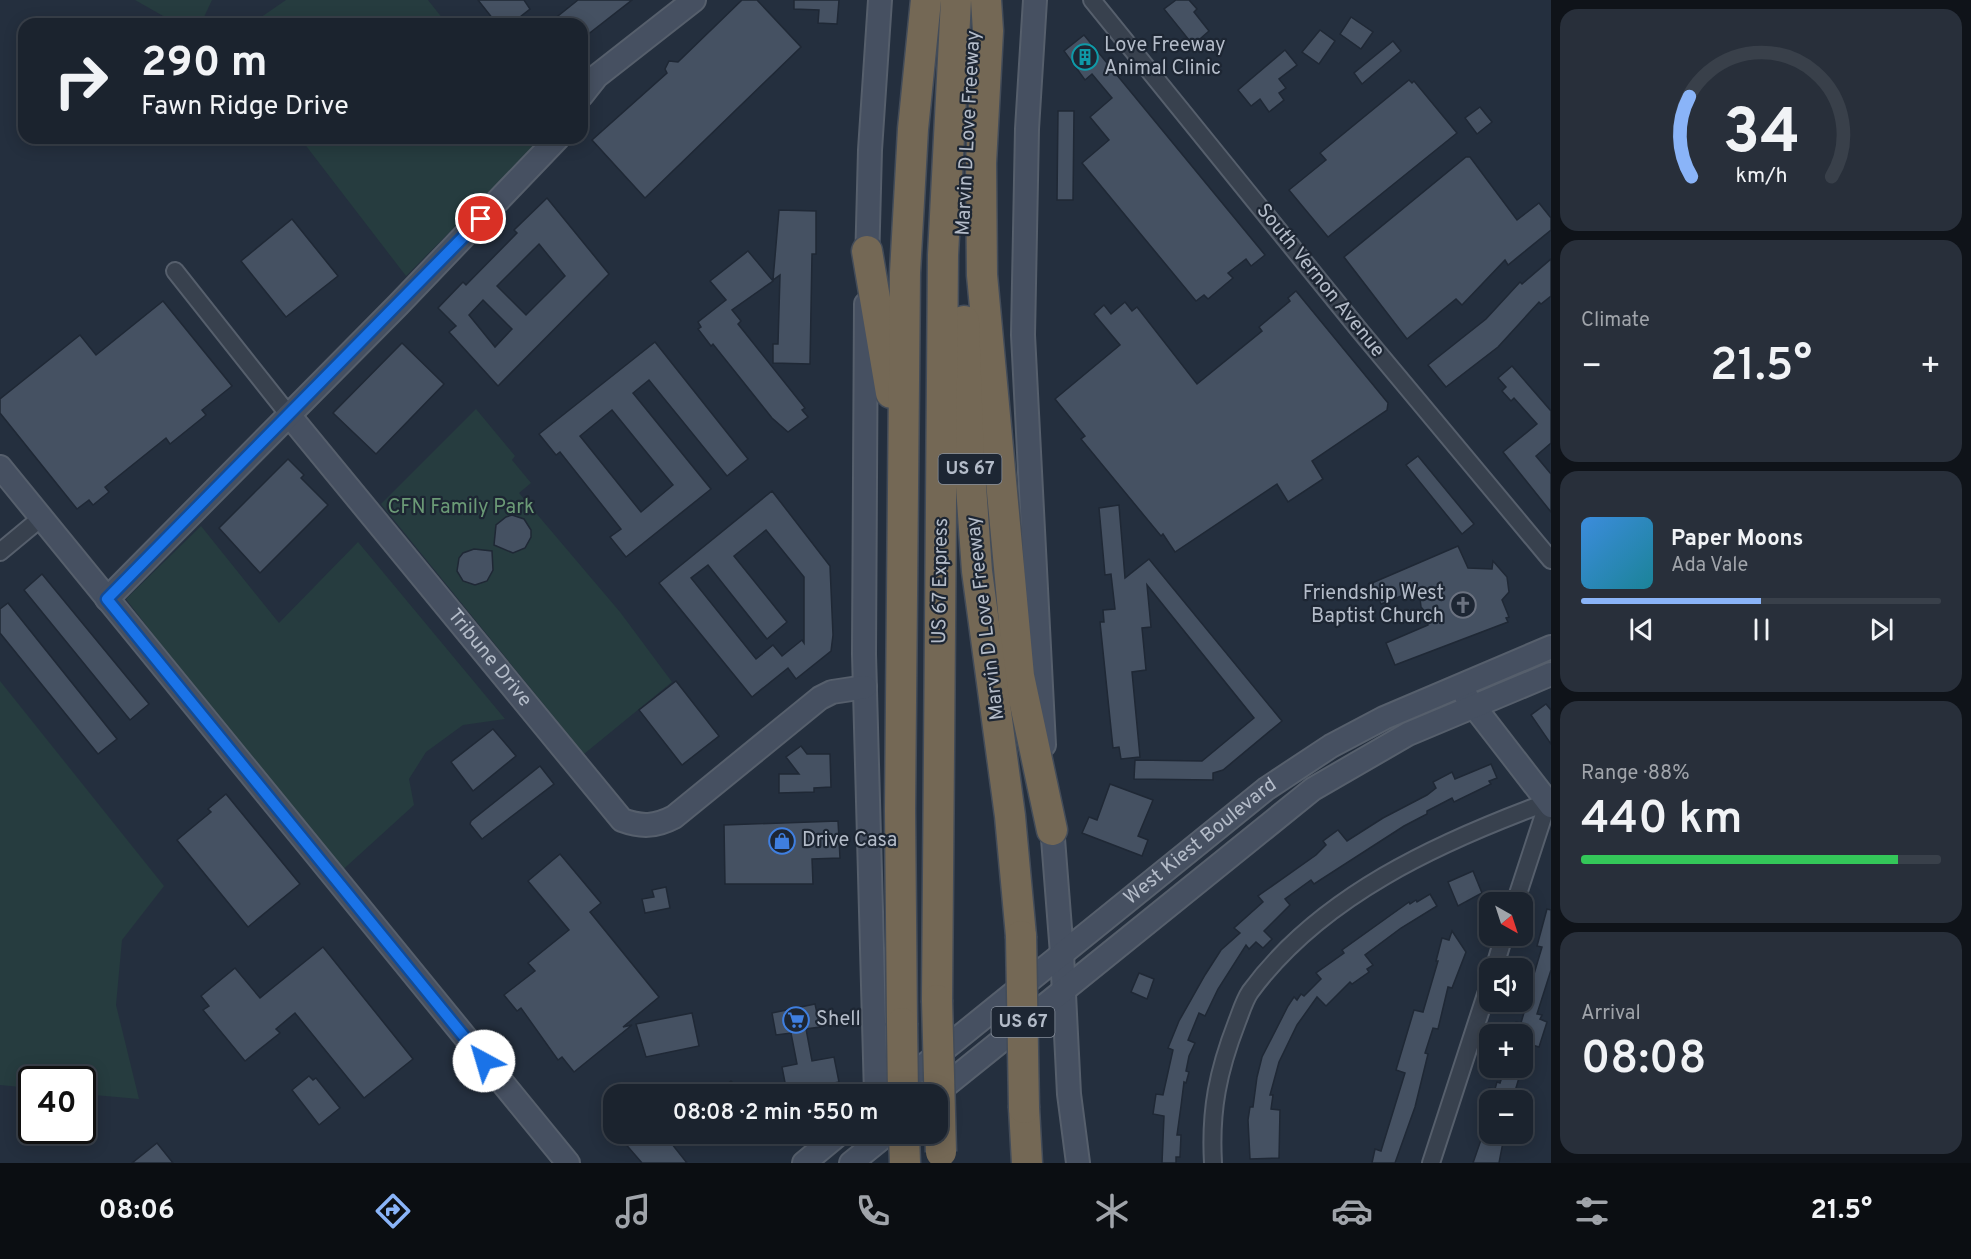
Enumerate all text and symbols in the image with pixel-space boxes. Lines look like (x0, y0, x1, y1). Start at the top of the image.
street label: Marvin D Love Freeway (951, 30, 987, 236)
place label: Love Freeway Animal Clinic (1104, 33, 1226, 82)
text: 290 m (141, 38, 268, 91)
icon: right (42, 42, 120, 120)
building icon: Love Freeway Animal Clinic (1070, 42, 1100, 72)
text: Fawn Ridge Drive (141, 90, 349, 124)
text: 34 (1722, 96, 1800, 175)
text: km/h (1735, 163, 1787, 190)
pin (455, 193, 506, 244)
street label: South Vernon Avenue (1250, 199, 1390, 363)
icon: arrive (464, 202, 497, 235)
text: Climate (1581, 308, 1650, 334)
text: 21.5° (1710, 339, 1812, 396)
text: − (1581, 347, 1602, 389)
text: + (1920, 347, 1941, 389)
road number: US 67 (938, 454, 1002, 484)
park label: CFN Family Park (387, 495, 535, 521)
street label: Marvin D Love Freeway (961, 514, 1011, 722)
street label: US 67 Express (927, 517, 955, 645)
text: Paper Moons (1671, 526, 1803, 553)
text: Ada Vale (1671, 553, 1748, 579)
place label: Friendship West Baptist Church (1303, 581, 1444, 630)
church icon: Friendship West Baptist Church (1448, 590, 1478, 620)
street label: Tribune Drive (441, 604, 537, 713)
icon: previous (1625, 613, 1658, 646)
icon: pause (1745, 613, 1778, 646)
icon: next (1865, 613, 1898, 646)
text: Range · 88% (1581, 761, 1690, 787)
street label: West Kiest Boulevard (1119, 772, 1282, 912)
text: 440 km (1581, 792, 1742, 849)
shop icon: Drive Casa (767, 826, 797, 856)
place label: Drive Casa (802, 828, 897, 854)
north arrow (1479, 892, 1533, 946)
map controls (1479, 892, 1533, 1144)
button: sound (1479, 958, 1533, 1012)
text: Arrival (1581, 1001, 1641, 1027)
supermarket icon: Shell (781, 1005, 811, 1035)
place label: Shell (816, 1007, 861, 1033)
road number: US 67 (992, 1007, 1054, 1037)
button: + (1479, 1024, 1533, 1078)
position arrow (452, 1029, 516, 1093)
text: 08:08 (1581, 1032, 1706, 1089)
speed limit sign: 40 (18, 1066, 96, 1144)
button: − (1479, 1090, 1533, 1144)
text: 08:08 · 2 min · 550 m (673, 1100, 878, 1127)
icon: directions (372, 1190, 414, 1232)
icon: music (612, 1190, 654, 1232)
icon: phone (852, 1190, 894, 1232)
icon: climate (1091, 1190, 1133, 1232)
icon: car (1331, 1190, 1373, 1232)
icon: filters (1571, 1190, 1613, 1232)
text: 08:06 (99, 1194, 174, 1228)
text: 21.5° (1810, 1194, 1872, 1228)

